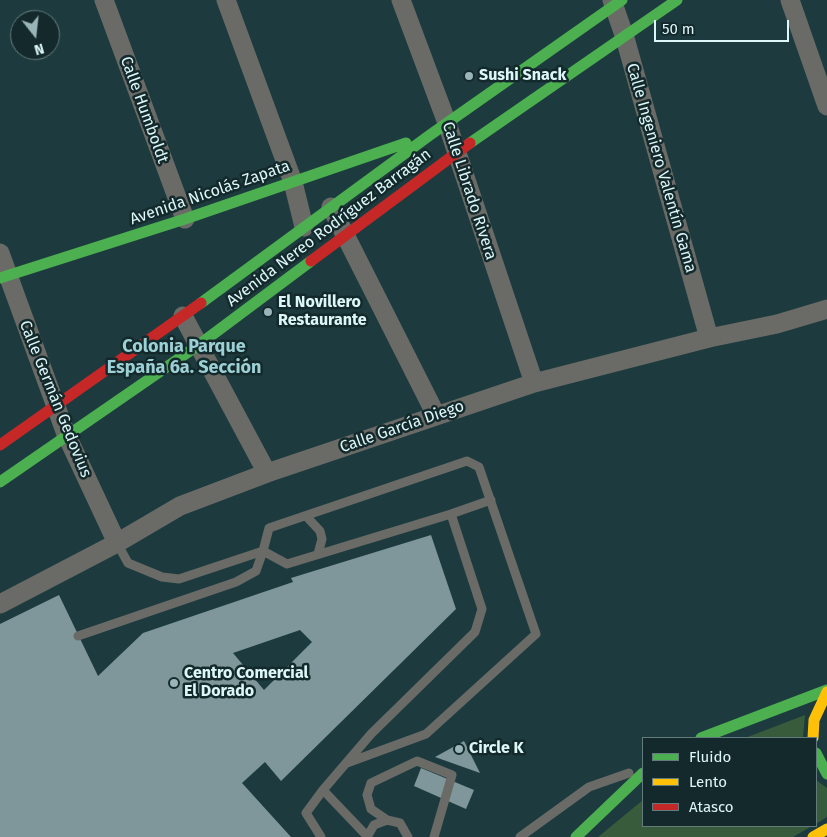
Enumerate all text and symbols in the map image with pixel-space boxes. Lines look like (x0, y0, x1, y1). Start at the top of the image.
north arrow (10, 10, 60, 60)
scale bar (657, 10, 792, 42)
text: 50 m (662, 20, 695, 38)
text: N (32, 39, 46, 58)
street label: Calle Humboldt (116, 54, 172, 166)
street label: Calle Ingeniero Valentín Gama (622, 61, 700, 275)
place label: Sushi Snack (479, 66, 566, 86)
marker: Sushi Snack (463, 70, 475, 82)
street label: Calle Librado Rivera (438, 120, 500, 262)
street label: Avenida Nereo Rodríguez Barragán (223, 145, 435, 311)
street label: Avenida Nicolás Zapata (127, 157, 293, 229)
place label: El Novillero Restaurante (278, 293, 367, 331)
marker: El Novillero Restaurante (262, 306, 274, 318)
street label: Calle Germán Gedovius (15, 318, 95, 480)
district label: Colonia Parque España 6a. Sección (107, 336, 261, 378)
street label: Calle García Diego (337, 397, 467, 457)
place label: Centro Comercial El Dorado (184, 664, 308, 702)
marker: Centro Comercial El Dorado (168, 677, 180, 689)
legend (642, 737, 817, 827)
place label: Circle K (469, 739, 524, 759)
marker: Circle K (453, 743, 465, 755)
text: Fluido (689, 748, 731, 766)
text: Lento (689, 773, 727, 791)
text: Atasco (689, 798, 734, 816)

